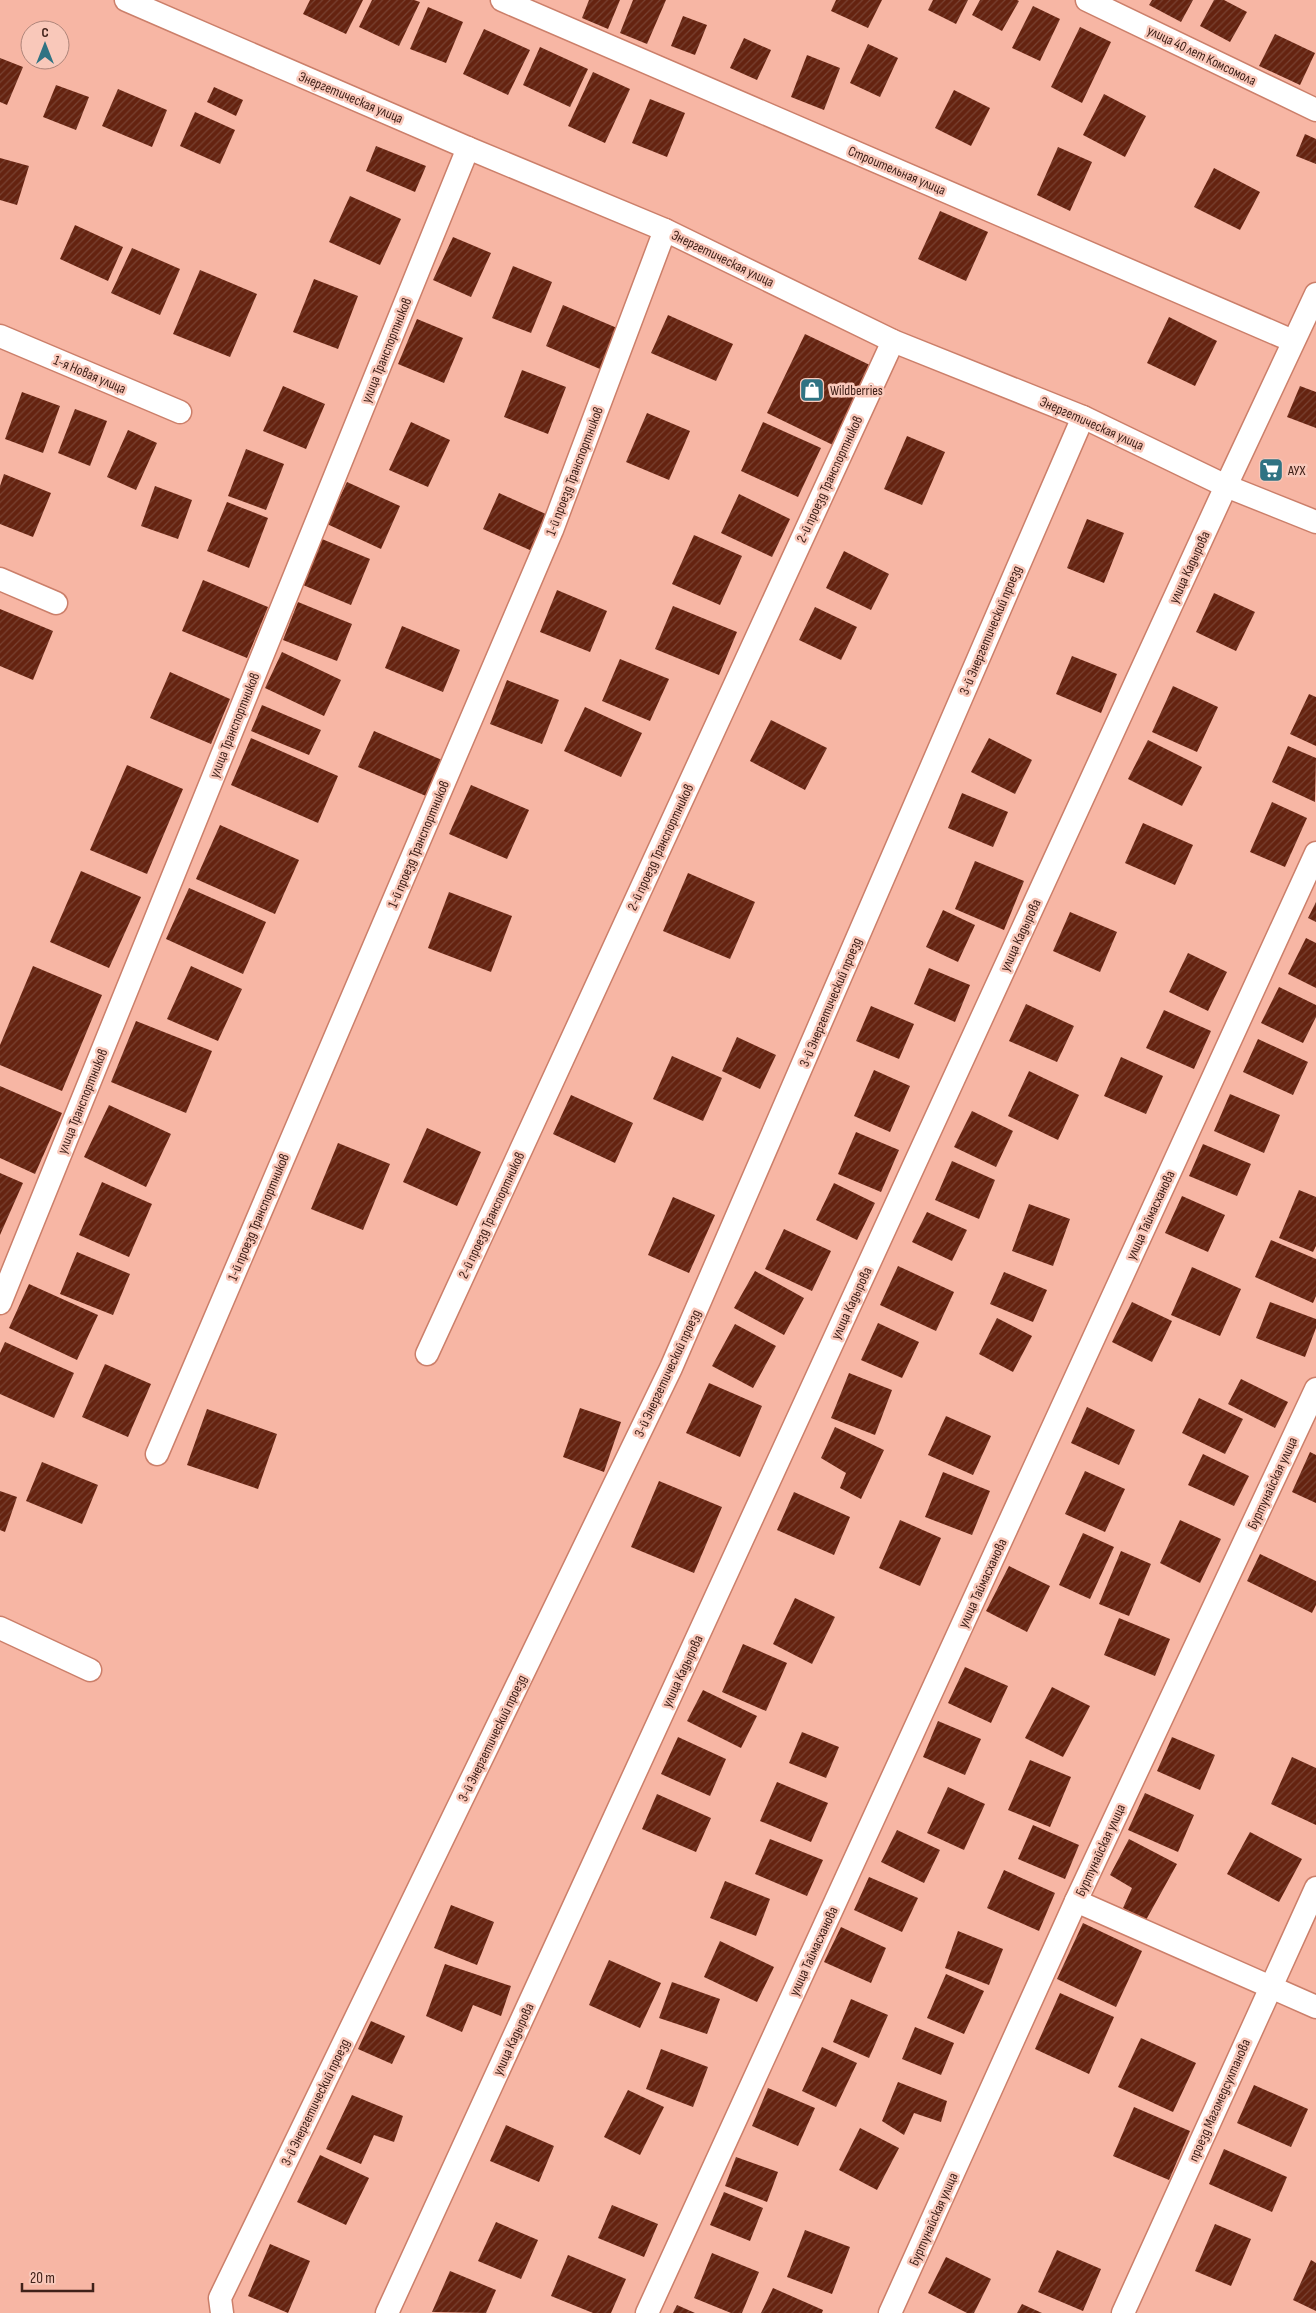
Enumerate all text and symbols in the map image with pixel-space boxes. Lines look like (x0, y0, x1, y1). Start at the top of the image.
north arrow (20, 20, 70, 70)
street label: улица 40 лет Комсомола (1145, 22, 1259, 89)
text: С (41, 24, 49, 41)
street label: Энергетическая улица (296, 68, 406, 127)
street label: Строительная улица (845, 142, 948, 199)
street label: Энергетическая улица (669, 226, 777, 291)
street label: улица Транспортников (358, 295, 415, 405)
street label: 1-я Новая улица (51, 352, 129, 397)
shop icon: Wildberries (799, 377, 825, 403)
place label: Wildberries (830, 382, 883, 399)
street label: Энергетическая улица (1037, 393, 1146, 454)
street label: 1-й проезд Транспортников (542, 404, 607, 538)
street label: 2-й проезд Транспортников (793, 413, 866, 545)
supermarket icon: АУХ (1258, 457, 1284, 483)
place label: АУХ (1287, 462, 1305, 479)
street label: улица Кадырова (1165, 528, 1214, 606)
street label: 3-й Энергетический проезд (956, 563, 1025, 697)
street label: улица Транспортников (206, 670, 263, 780)
street label: 1-й проезд Транспортников (384, 778, 453, 910)
street label: 2-й проезд Транспортников (624, 781, 697, 913)
street label: улица Кадырова (996, 896, 1045, 974)
street label: 3-й Энергетический проезд (796, 935, 865, 1069)
street label: улица Транспортников (54, 1046, 111, 1156)
street label: 2-й проезд Транспортников (455, 1149, 528, 1281)
street label: 1-й проезд Транспортников (224, 1151, 293, 1283)
street label: улица Таймасханова (1122, 1168, 1179, 1263)
street label: улица Кадырова (827, 1264, 876, 1342)
street label: 3-й Энергетический проезд (630, 1307, 704, 1440)
street label: Буртунайская улица (1244, 1434, 1301, 1532)
street label: улица Таймасханова (954, 1536, 1011, 1631)
street label: улица Кадырова (658, 1632, 707, 1710)
street label: 3-й Энергетический проезд (454, 1672, 530, 1804)
street label: Буртунайская улица (1072, 1801, 1129, 1899)
street label: улица Таймасханова (785, 1904, 842, 1999)
street label: улица Кадырова (489, 2000, 538, 2078)
street label: 3-й Энергетический проезд (277, 2036, 353, 2168)
street label: проезд Магомедсултанова (1185, 2036, 1254, 2164)
street label: Буртунайская улица (905, 2170, 962, 2268)
scale bar (22, 2260, 94, 2292)
text: 20 m (30, 2269, 55, 2288)

